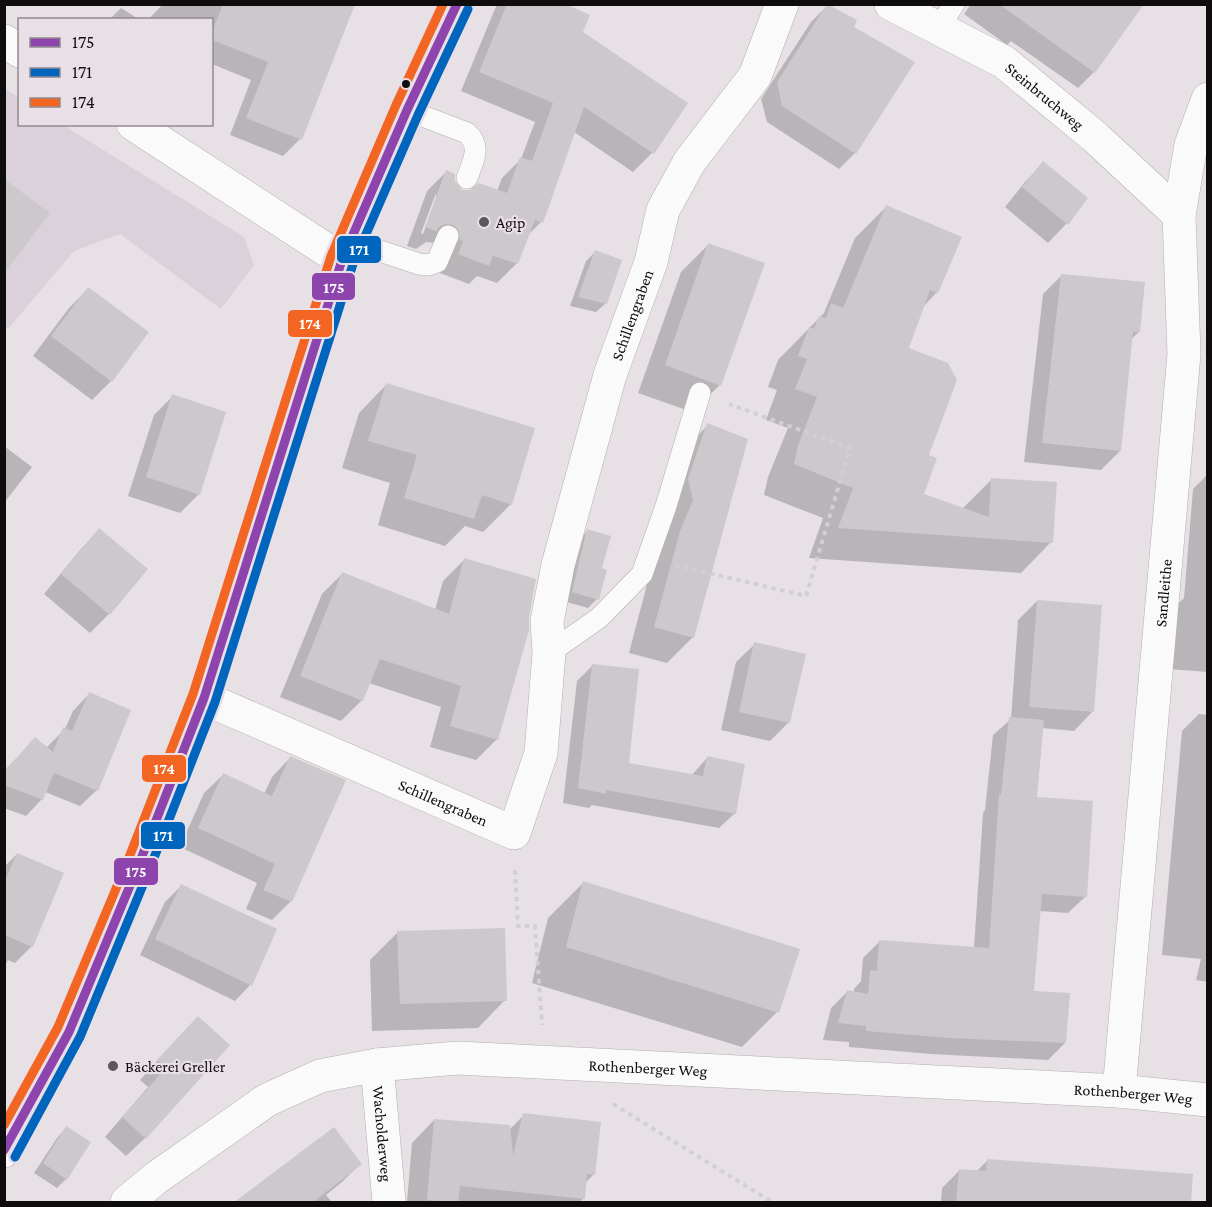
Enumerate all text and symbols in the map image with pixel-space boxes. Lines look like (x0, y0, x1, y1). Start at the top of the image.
legend (18, 18, 213, 126)
text: 175 (72, 32, 95, 52)
street label: Steinbruchweg (1002, 58, 1088, 134)
text: 171 (72, 62, 92, 82)
unlabelled marker (400, 78, 412, 90)
text: 174 (72, 92, 95, 112)
place label: Agip (496, 214, 525, 232)
marker: Agip (477, 215, 491, 229)
line badge: 171 (336, 235, 382, 264)
text: 171 (349, 241, 369, 258)
street label: Schillengraben (608, 267, 656, 362)
line badge: 175 (311, 272, 356, 301)
text: 175 (323, 279, 345, 296)
line badge: 174 (287, 309, 333, 338)
text: 174 (299, 315, 321, 332)
street label: Sandleithe (1151, 558, 1174, 628)
line badge: 174 (141, 754, 187, 783)
text: 174 (153, 760, 175, 777)
street label: Schillengraben (396, 775, 491, 829)
line badge: 171 (140, 821, 186, 850)
text: 171 (153, 827, 173, 844)
line badge: 175 (113, 857, 159, 886)
text: 175 (125, 863, 147, 880)
street label: Rothenberger Weg (588, 1056, 708, 1080)
place label: Bäckerei Greller (125, 1058, 226, 1075)
marker: Bäckerei Greller (106, 1059, 120, 1073)
street label: Rothenberger Weg (1073, 1080, 1194, 1108)
street label: Wacholderweg (370, 1085, 396, 1183)

